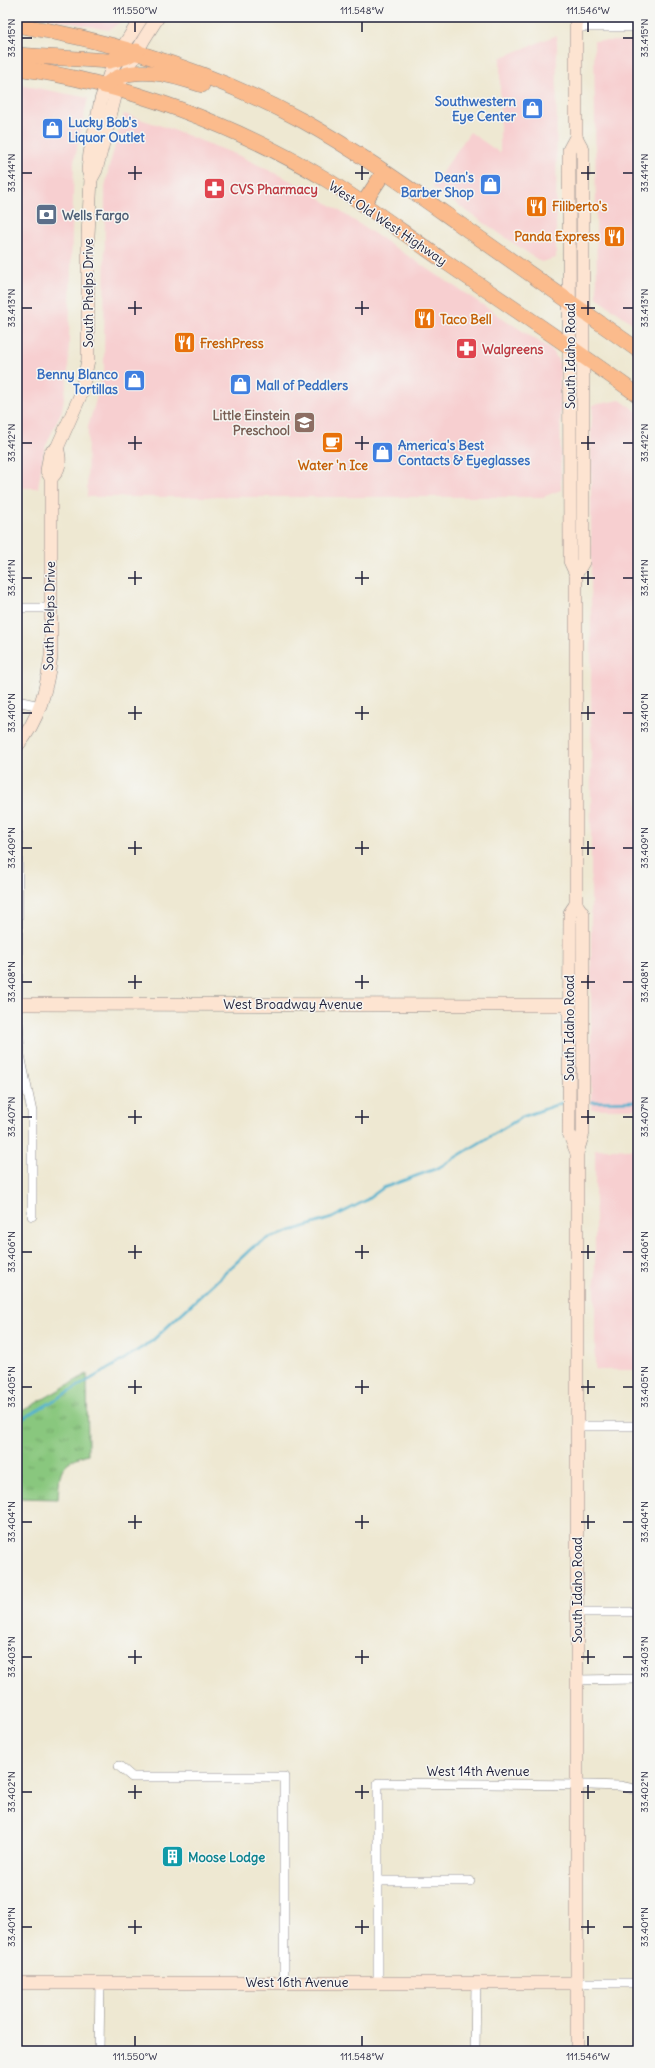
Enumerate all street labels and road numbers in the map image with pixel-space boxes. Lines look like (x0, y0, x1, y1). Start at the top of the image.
street label: West Old West Highway (325, 177, 450, 269)
street label: South Phelps Drive (80, 238, 97, 348)
street label: South Idaho Road (562, 303, 579, 409)
street label: South Phelps Drive (40, 561, 59, 671)
street label: South Idaho Road (561, 975, 578, 1081)
street label: West Broadway Avenue (223, 996, 363, 1013)
street label: South Idaho Road (569, 1537, 586, 1643)
street label: West 14th Avenue (427, 1763, 529, 1780)
street label: West 16th Avenue (246, 1974, 348, 1991)

